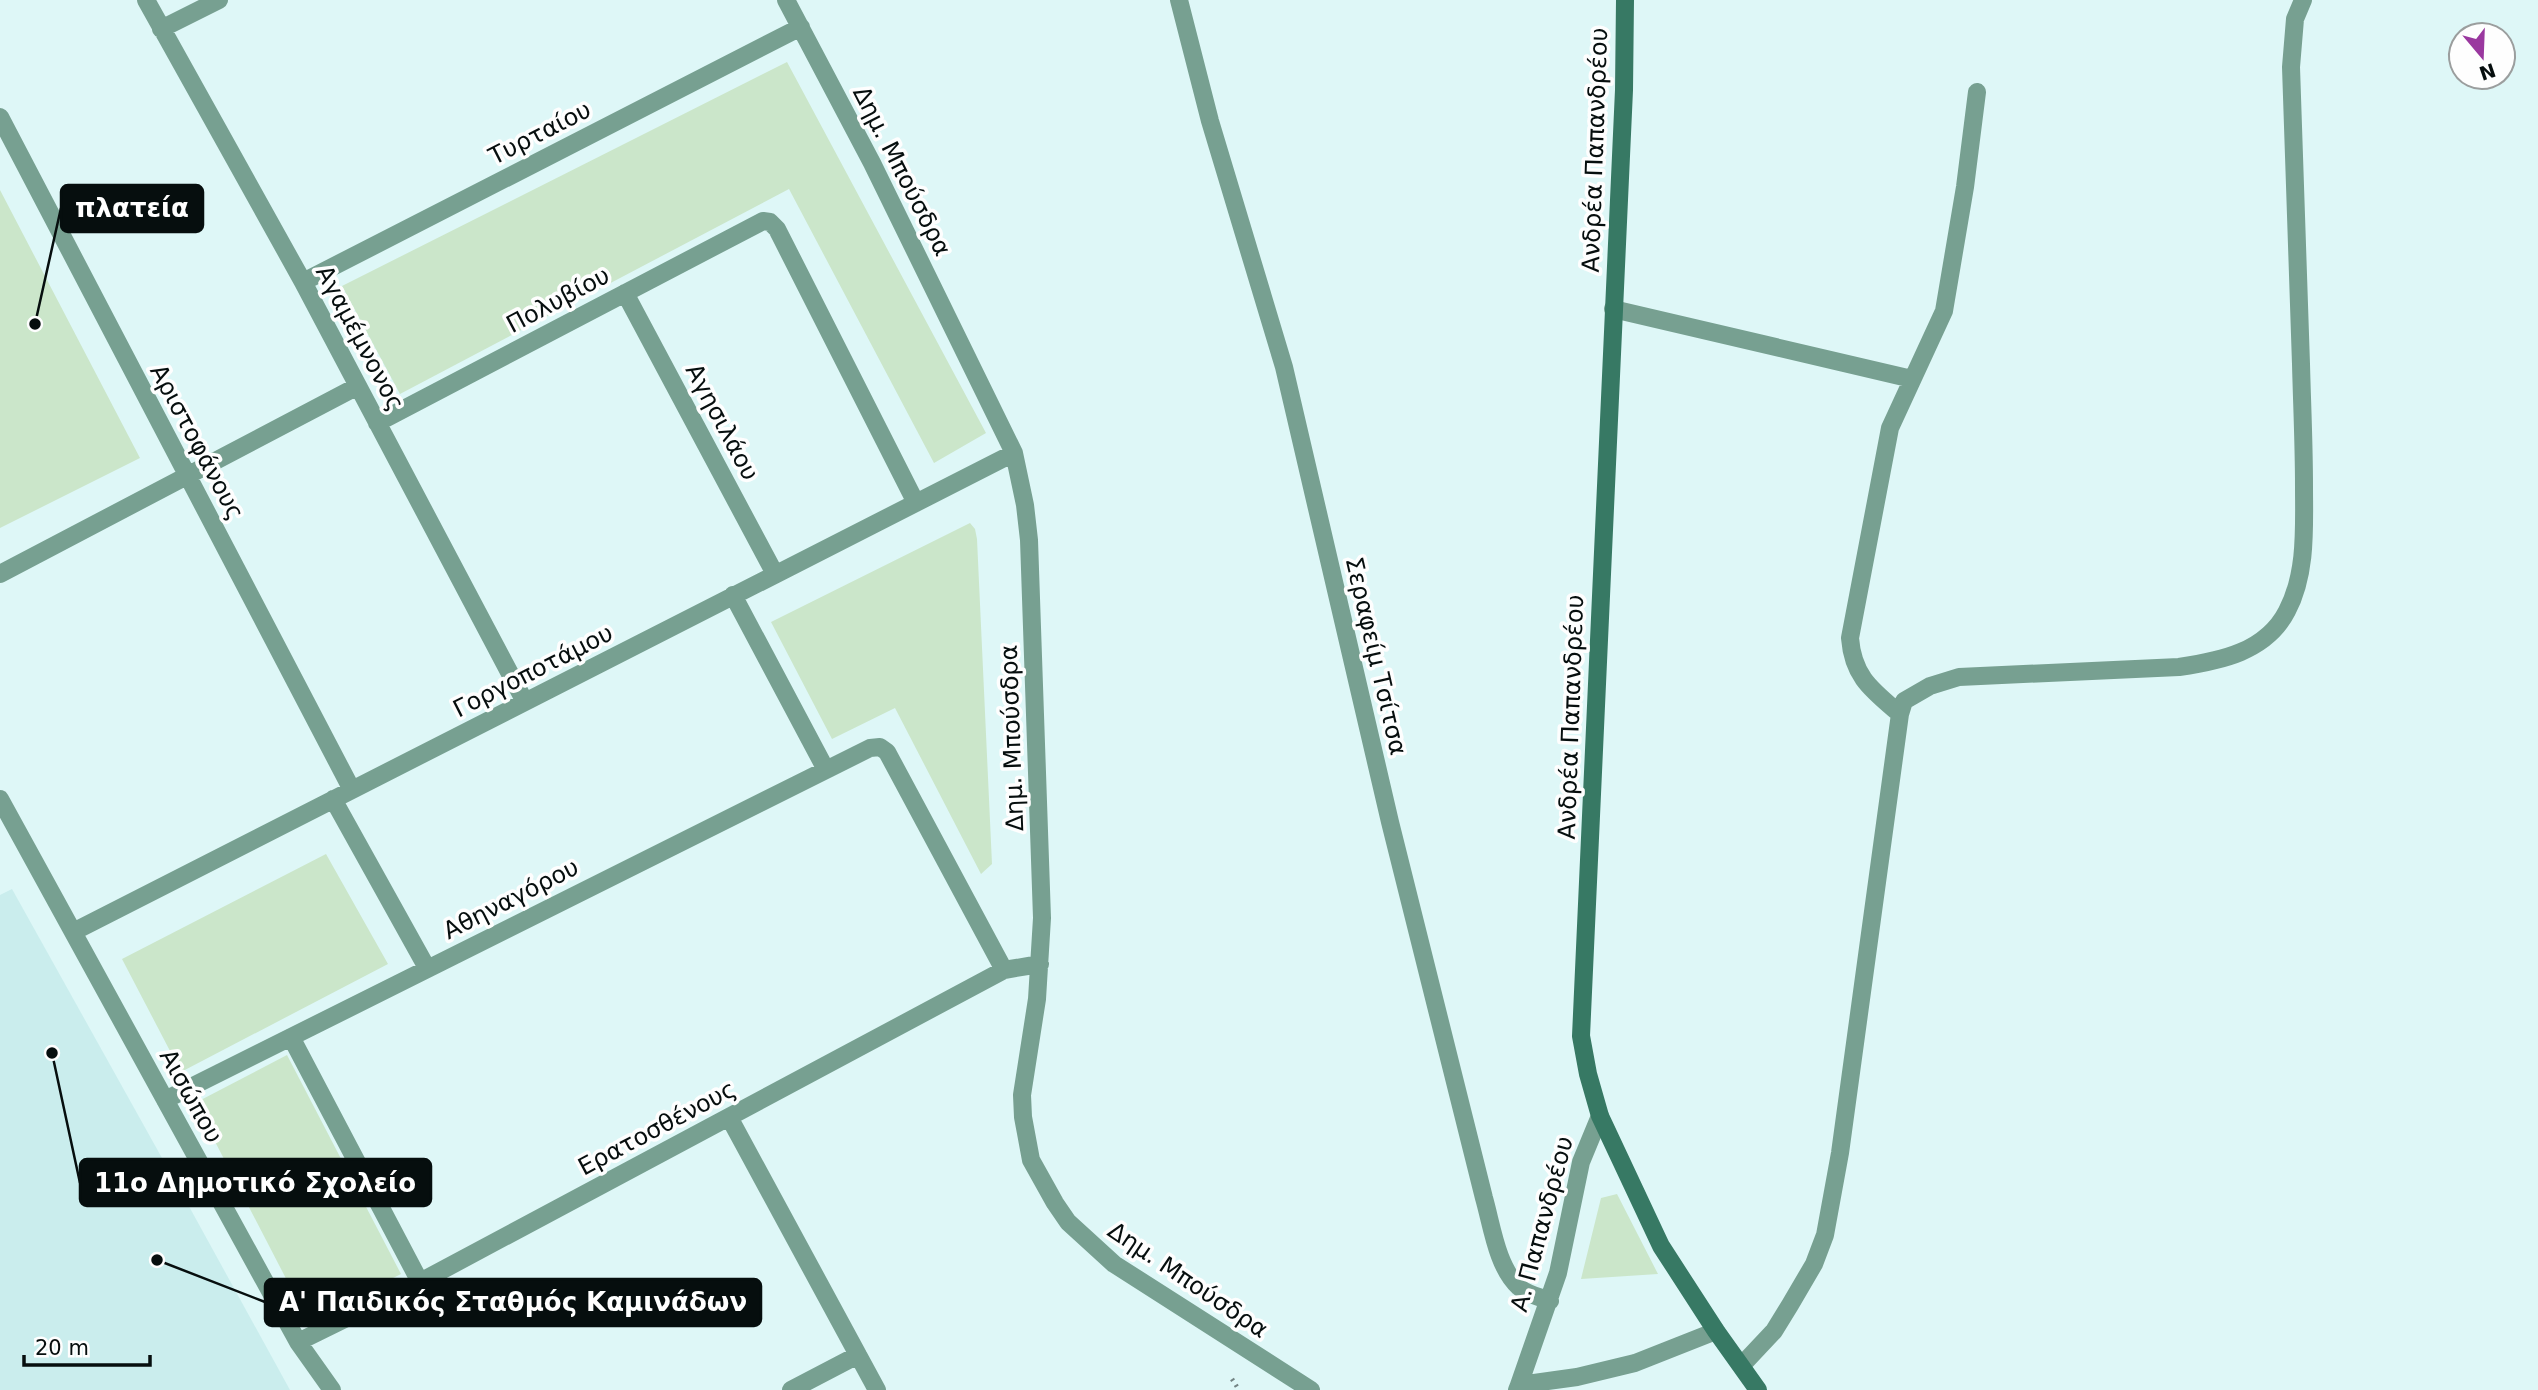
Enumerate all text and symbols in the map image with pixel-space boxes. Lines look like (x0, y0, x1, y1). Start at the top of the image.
north arrow (2447, 21, 2517, 91)
street label: Ανδρέα Παπανδρέου (1577, 27, 1613, 273)
text: N (2476, 59, 2499, 85)
street label: Δημ. Μπούσδρα (847, 81, 957, 261)
street label: Τυρταίου (483, 95, 596, 171)
callout: πλατεία (61, 185, 203, 232)
text: πλατεία (75, 193, 189, 223)
street label: Αγαμέμνονος (310, 261, 410, 415)
street label: Πολυβίου (502, 261, 614, 339)
street label: Αγησιλάου (680, 359, 764, 485)
street label: Αριστοφάνους (144, 360, 250, 524)
street label: Σεραφείμ Τσίτσα (1340, 554, 1412, 758)
street label: Ανδρέα Παπανδρέου (1553, 594, 1589, 840)
street label: Γοργοποτάμου (448, 619, 618, 723)
street label: Δημ. Μπούσδρα (995, 644, 1029, 832)
street label: Αθηναγόρου (439, 853, 583, 945)
street label: Αισώπου (154, 1044, 228, 1148)
street label: Ερατοσθένους (573, 1075, 741, 1181)
street label: Α. Παπανδρέου (1505, 1133, 1579, 1315)
callout: 11ο Δημοτικό Σχολείο (80, 1159, 431, 1206)
text: 11ο Δημοτικό Σχολείο (94, 1168, 416, 1198)
street label: Δημ. Μπούσδρα (1103, 1216, 1273, 1344)
callout: Α' Παιδικός Σταθμός Καμινάδων (265, 1279, 761, 1326)
text: Α' Παιδικός Σταθμός Καμινάδων (279, 1287, 747, 1317)
scale bar (24, 1324, 150, 1368)
text: 20 m (35, 1336, 89, 1360)

